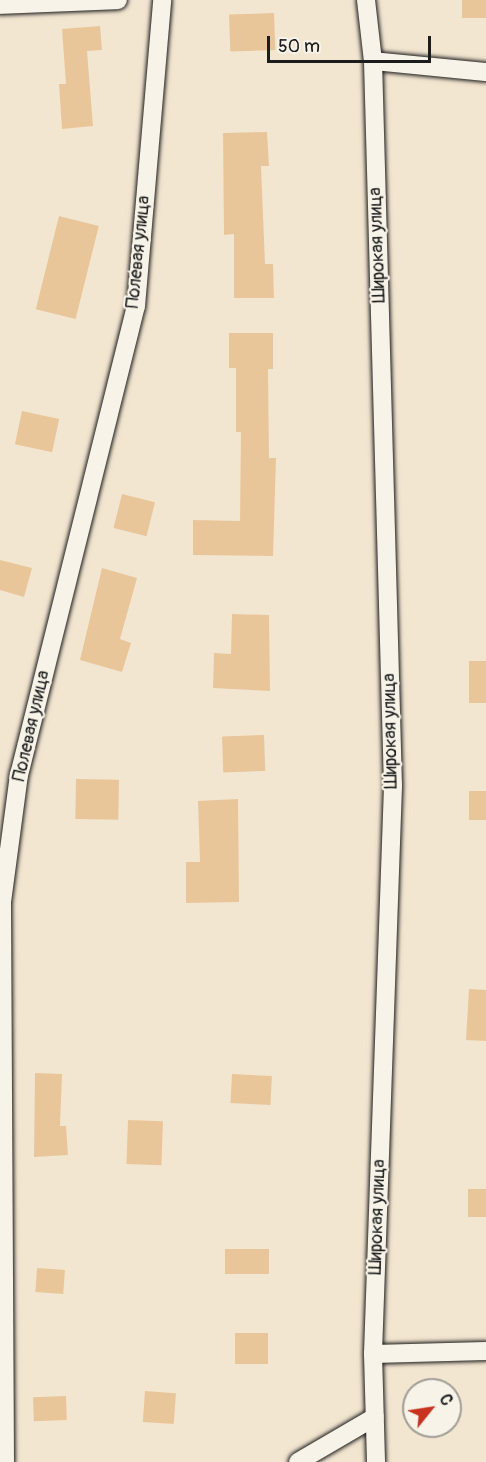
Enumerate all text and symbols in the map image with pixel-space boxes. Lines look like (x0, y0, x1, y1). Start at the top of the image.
scale bar (270, 24, 434, 62)
text: 50 m (278, 35, 320, 58)
street label: Широкая улица (365, 187, 391, 303)
street label: Полевая улица (122, 195, 156, 309)
street label: Полевая улица (9, 668, 55, 784)
street label: Широкая улица (379, 673, 403, 789)
street label: Широкая улица (365, 1159, 391, 1275)
north arrow (402, 1378, 462, 1438)
text: С (435, 1391, 457, 1409)

